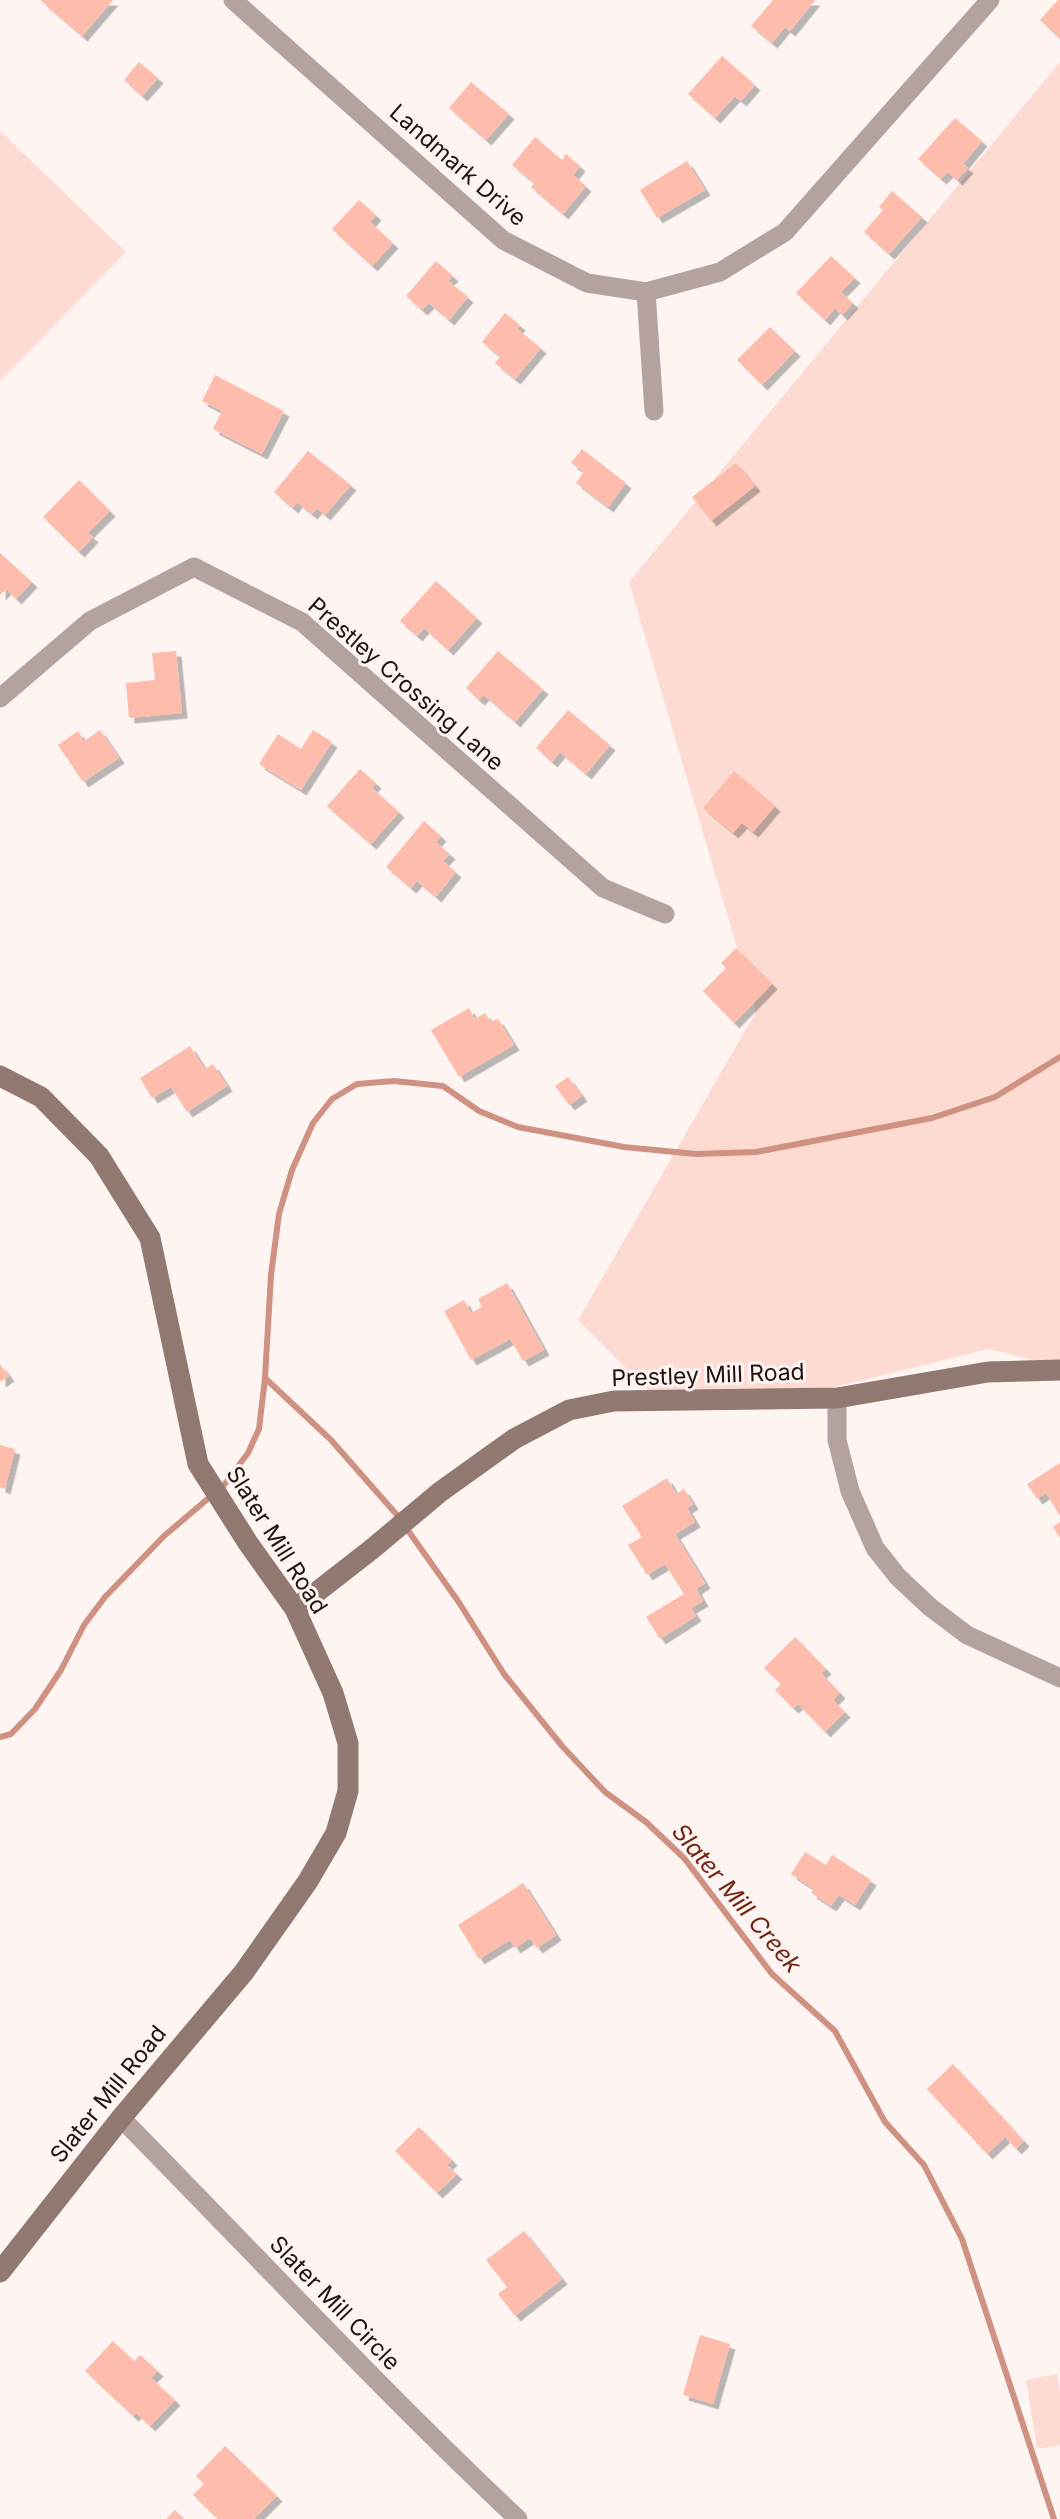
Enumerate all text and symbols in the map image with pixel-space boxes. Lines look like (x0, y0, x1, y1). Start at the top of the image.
street label: Landmark Drive (384, 98, 532, 232)
street label: Prestley Crossing Lane (303, 592, 509, 776)
street label: Prestley Mill Road (611, 1358, 805, 1392)
street label: Slater Mill Road (220, 1461, 334, 1619)
water label: Slater Mill Creek (666, 1817, 808, 1979)
street label: Slater Mill Road (44, 2020, 172, 2168)
street label: Slater Mill Circle (264, 2230, 406, 2376)

